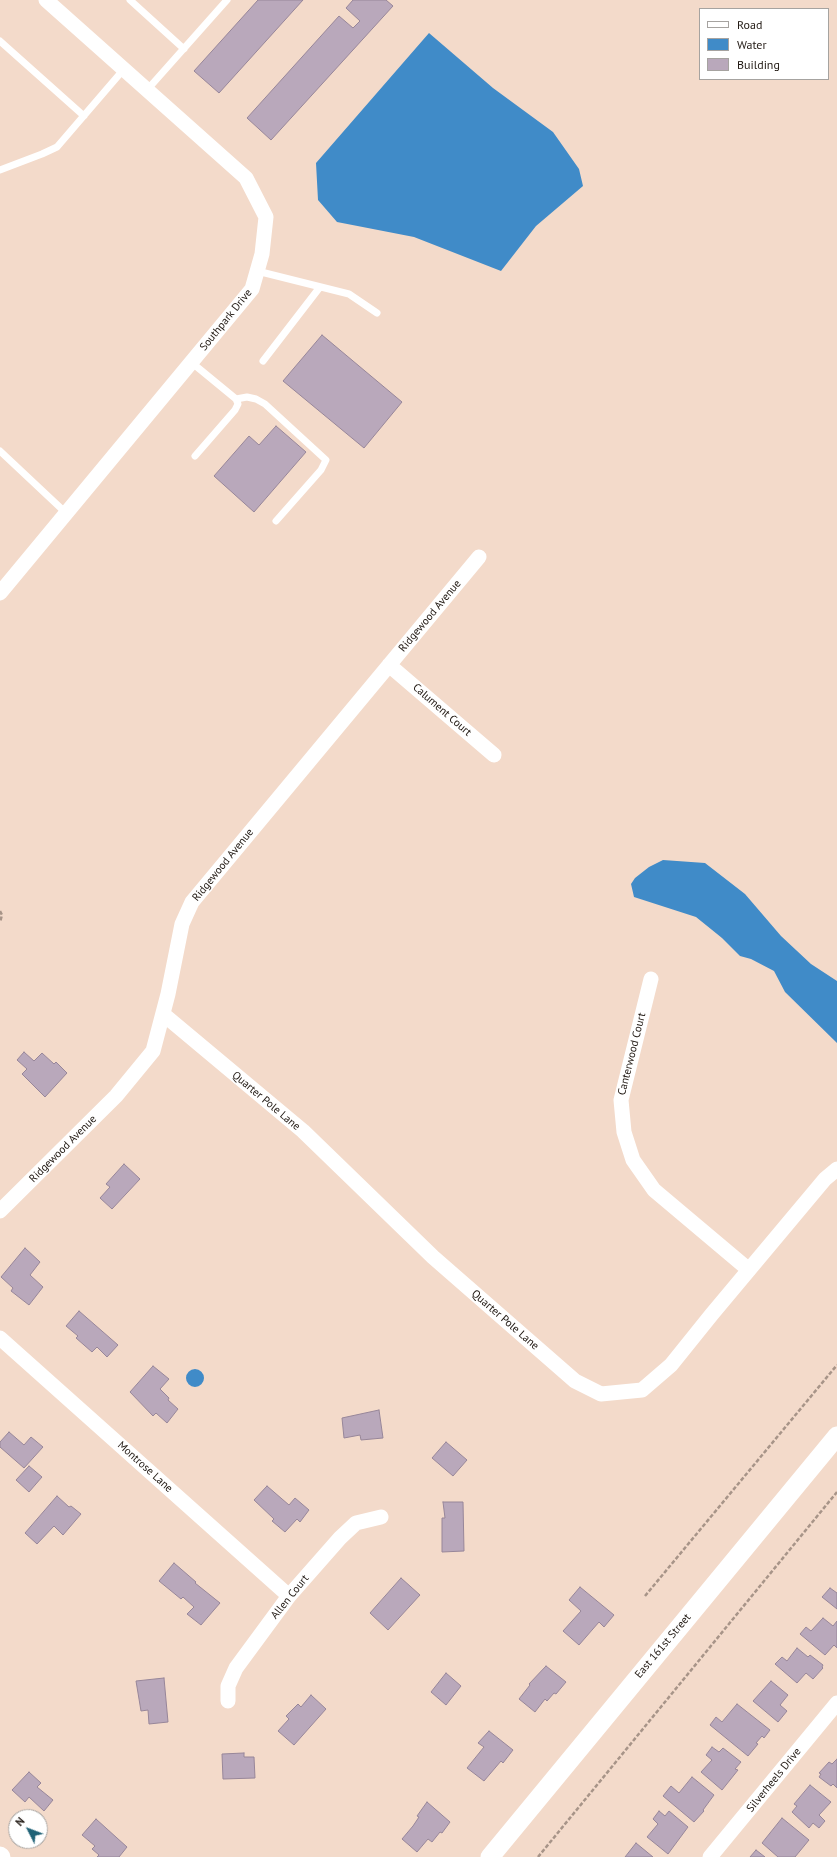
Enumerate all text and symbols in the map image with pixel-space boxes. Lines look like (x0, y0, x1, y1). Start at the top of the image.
legend (699, 8, 829, 80)
text: Road (737, 17, 762, 32)
text: Water (737, 37, 767, 52)
text: Building (737, 57, 780, 72)
street label: Southpark Drive (197, 287, 255, 353)
street label: Ridgewood Avenue (396, 577, 464, 655)
street label: Calument Court (410, 681, 474, 739)
street label: Ridgewood Avenue (190, 826, 256, 904)
street label: Canterwood Court (615, 1011, 649, 1097)
street label: Quarter Pole Lane (229, 1069, 303, 1133)
street label: Ridgewood Avenue (27, 1113, 99, 1185)
street label: Quarter Pole Lane (469, 1287, 541, 1353)
street label: Montrose Lane (115, 1439, 175, 1495)
street label: Allen Court (268, 1572, 312, 1622)
street label: East 161st Street (632, 1611, 694, 1681)
street label: Silverheels Drive (744, 1745, 804, 1815)
north arrow (8, 1809, 48, 1849)
text: N (12, 1814, 27, 1829)

